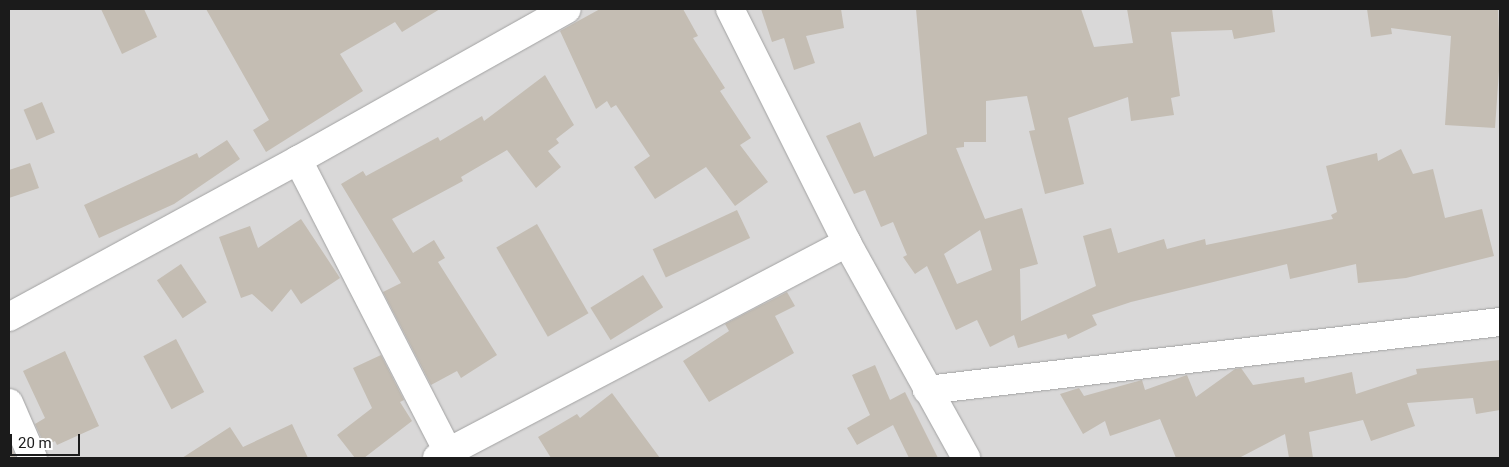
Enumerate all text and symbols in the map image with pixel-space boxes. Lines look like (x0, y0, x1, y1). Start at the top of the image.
scale bar (12, 424, 82, 456)
text: 20 m (18, 434, 52, 452)

